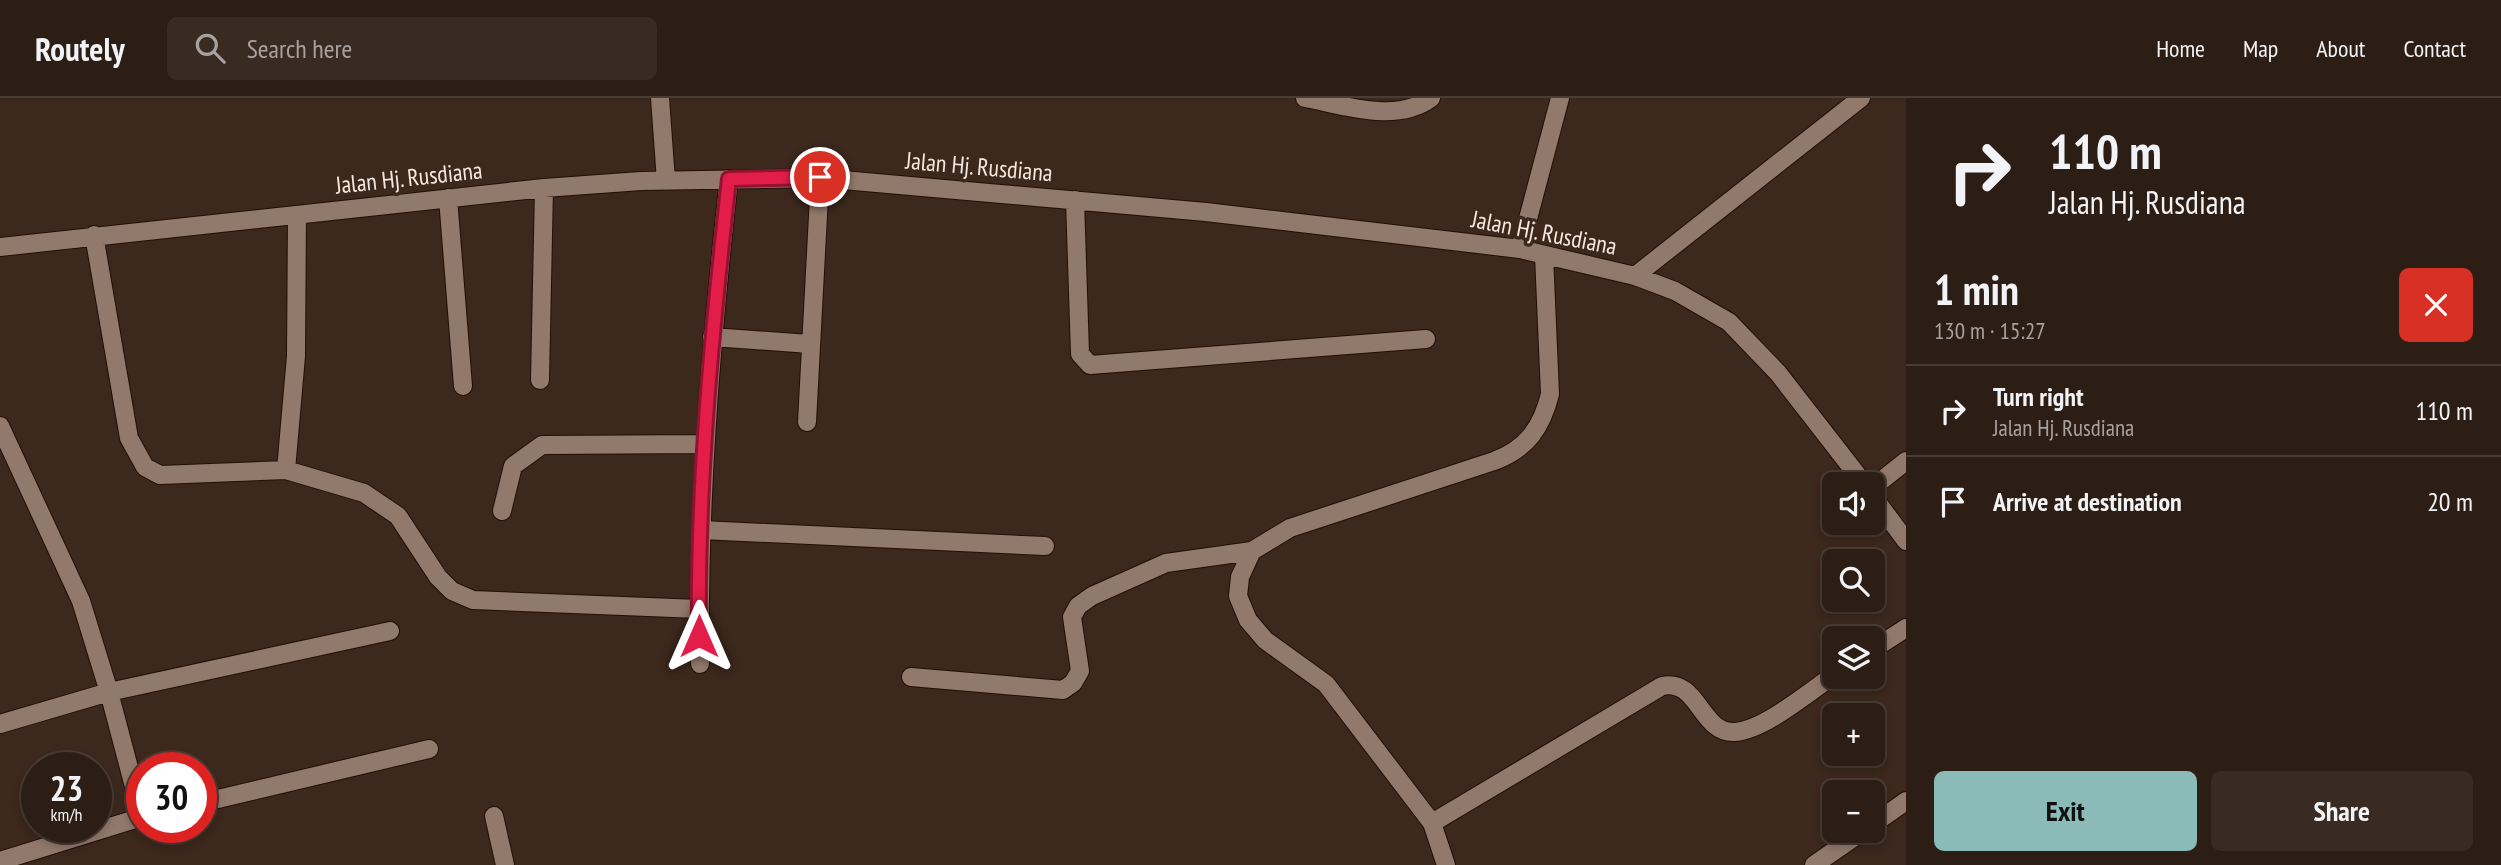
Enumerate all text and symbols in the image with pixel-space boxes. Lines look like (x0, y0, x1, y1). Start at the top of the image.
search box (167, 17, 657, 80)
text: Routely (35, 27, 125, 70)
icon: search (191, 29, 229, 67)
text: Search here (247, 32, 352, 65)
text: Home (2156, 33, 2205, 64)
text: Map (2243, 33, 2278, 64)
text: About (2316, 33, 2365, 64)
text: Contact (2403, 33, 2466, 64)
text: 110 m (2049, 119, 2162, 183)
icon: right (1934, 126, 2025, 217)
street label: Jalan Hj. Rusdiana (903, 145, 1054, 188)
pin (790, 147, 850, 207)
street label: Jalan Hj. Rusdiana (333, 154, 484, 201)
icon: arrive (801, 158, 839, 196)
text: Jalan Hj. Rusdiana (2049, 181, 2246, 223)
street label: Jalan Hj. Rusdiana (1468, 203, 1619, 262)
text: 1 min (1934, 262, 2019, 317)
button: close (2399, 268, 2473, 342)
text: 130 m · 15:27 (1934, 316, 2046, 345)
text: Turn right (1993, 380, 2084, 413)
icon: right (1934, 392, 1972, 430)
text: 110 m (2415, 394, 2473, 427)
text: Jalan Hj. Rusdiana (1993, 413, 2134, 442)
map controls (1822, 472, 1885, 843)
button: sound (1822, 472, 1885, 535)
icon: arrive (1934, 483, 1972, 521)
text: Arrive at destination (1993, 485, 2182, 518)
text: 20 m (2427, 485, 2473, 518)
button: search (1822, 549, 1885, 612)
position arrow (662, 599, 736, 673)
button: layers (1822, 626, 1885, 689)
button: + (1822, 703, 1885, 766)
speed limit sign: 30 (126, 752, 217, 843)
text: 23 (50, 765, 83, 811)
button: Exit (1934, 771, 2197, 851)
button: Share (2211, 771, 2473, 851)
button: − (1822, 780, 1885, 843)
text: km/h (51, 803, 82, 826)

